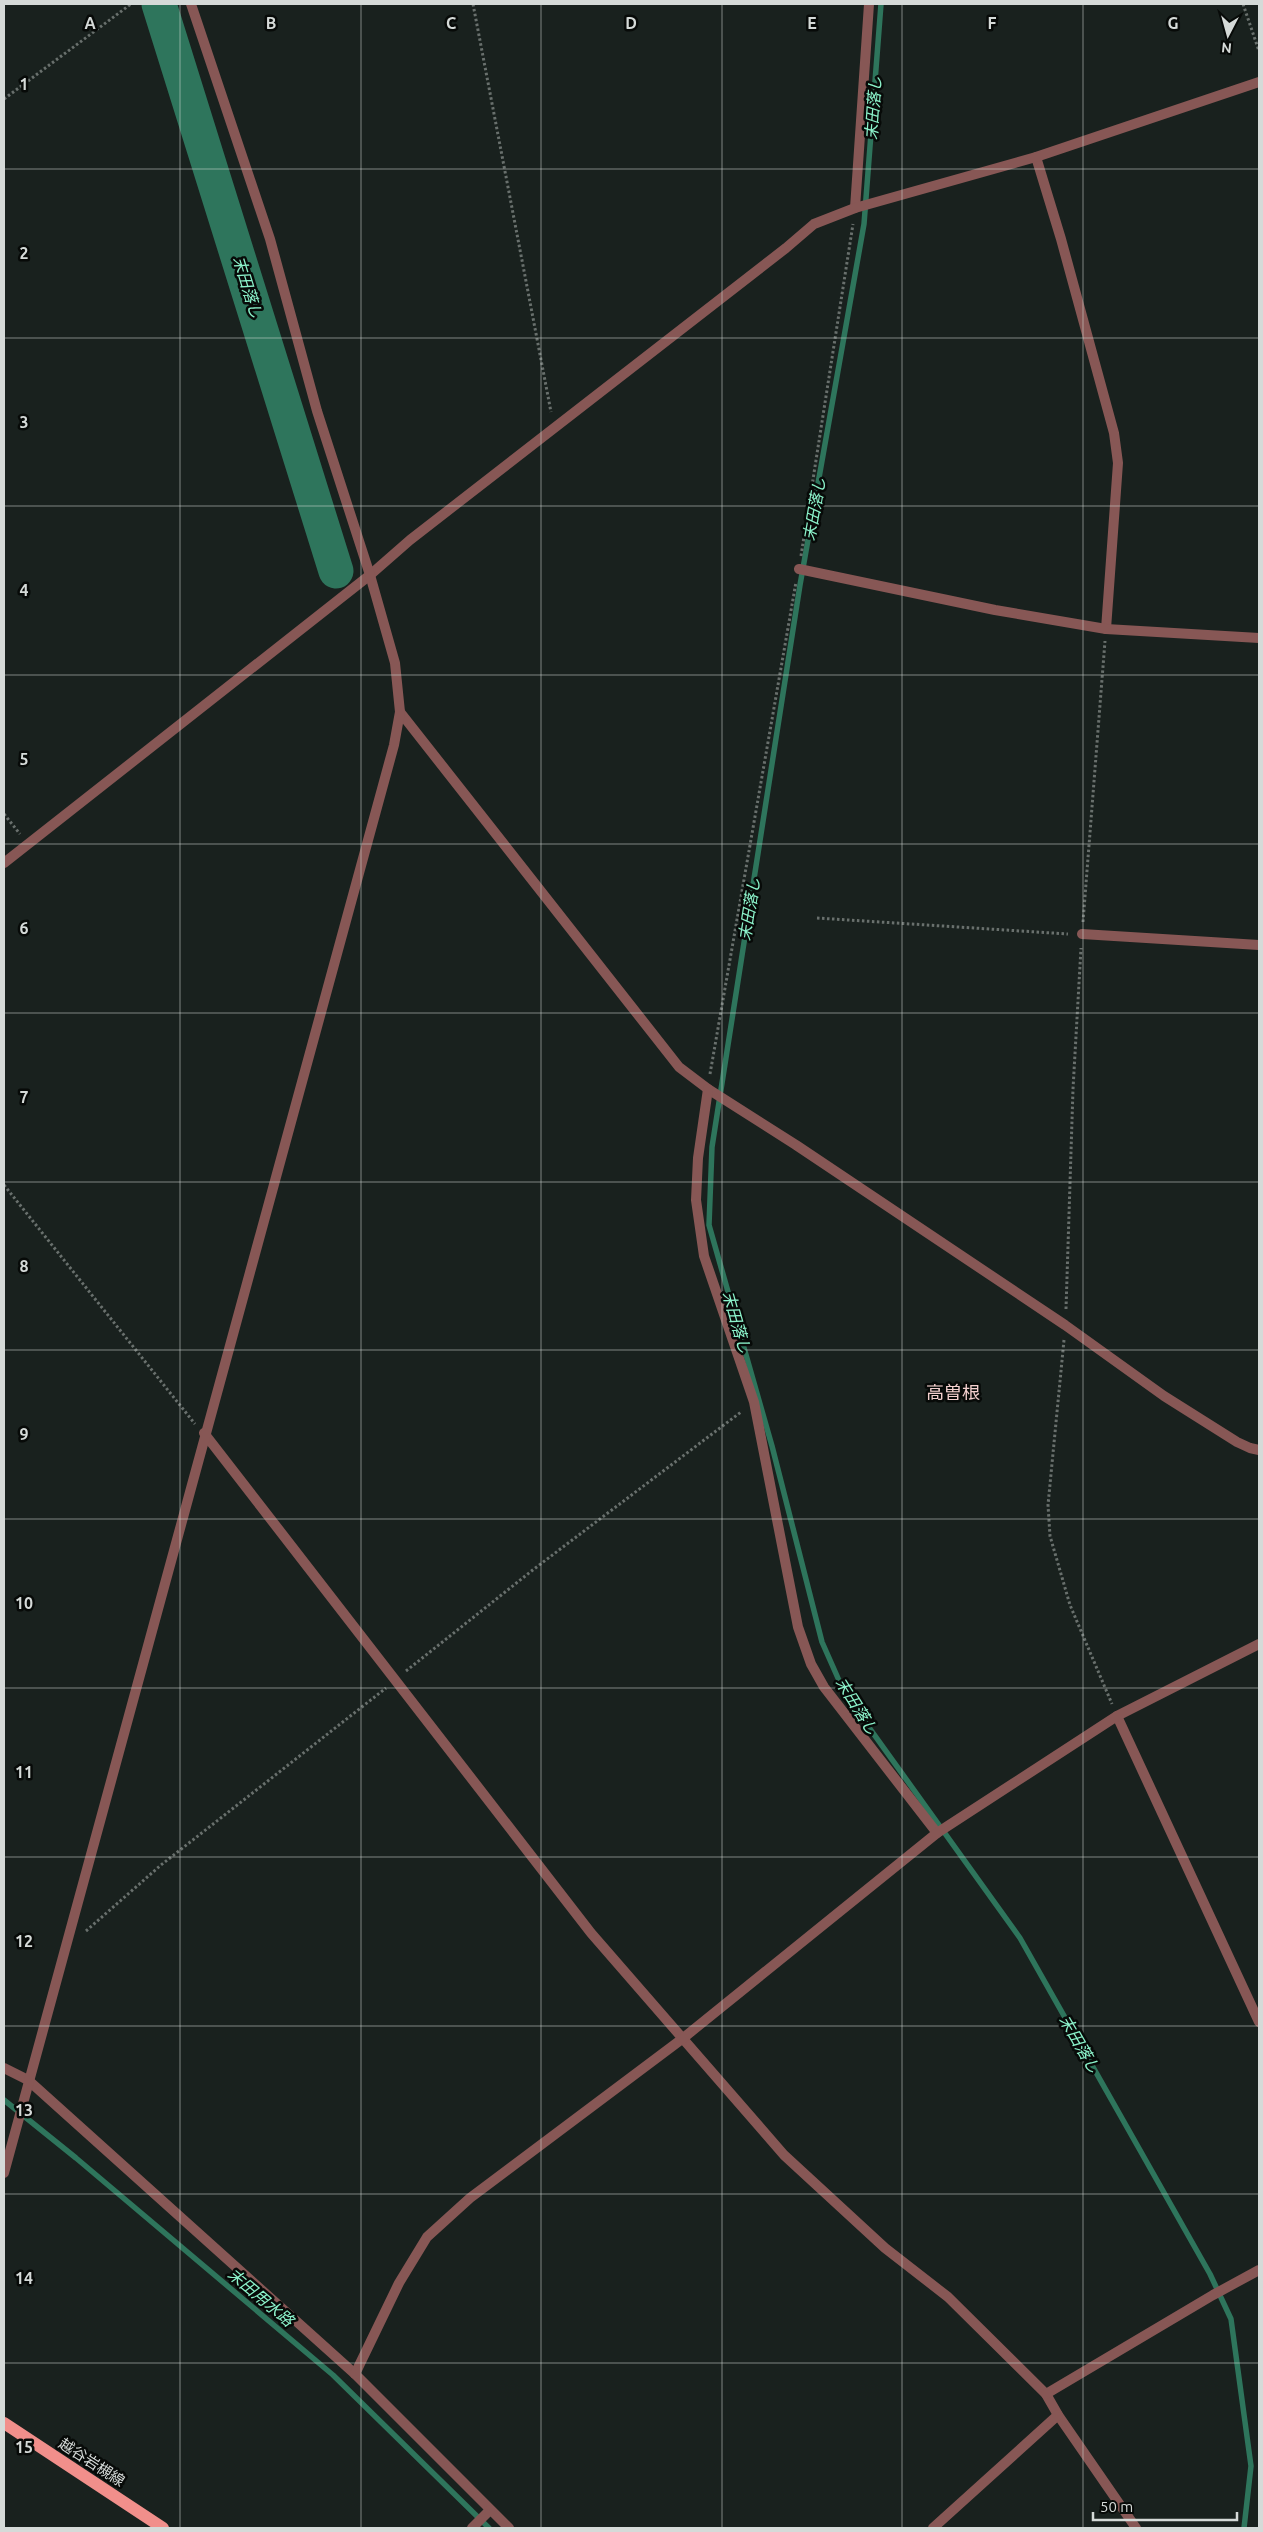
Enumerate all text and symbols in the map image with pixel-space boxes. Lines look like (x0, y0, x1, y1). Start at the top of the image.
north arrow (1203, 10, 1253, 60)
text: A (84, 14, 96, 32)
text: B (266, 14, 276, 32)
text: C (446, 14, 456, 32)
text: D (625, 14, 637, 32)
text: E (807, 14, 817, 32)
text: F (988, 14, 997, 32)
text: G (1167, 14, 1179, 32)
text: N (1221, 39, 1233, 56)
text: 1 (19, 75, 29, 93)
water label: 末田落し (862, 75, 884, 141)
text: 2 (19, 244, 29, 262)
water label: 末田落し (230, 254, 266, 320)
text: 3 (19, 413, 29, 431)
water label: 末田落し (800, 476, 828, 542)
text: 4 (19, 581, 29, 599)
text: 5 (19, 750, 29, 768)
water label: 末田落し (735, 876, 763, 942)
text: 6 (19, 919, 29, 937)
text: 7 (19, 1088, 29, 1106)
text: 8 (19, 1257, 29, 1275)
water label: 末田落し (720, 1289, 754, 1355)
district label: 高曽根 (926, 1382, 980, 1402)
text: 9 (19, 1425, 29, 1443)
text: 10 (15, 1594, 33, 1612)
water label: 末田落し (832, 1674, 882, 1738)
text: 11 (15, 1763, 33, 1781)
text: 12 (15, 1932, 33, 1950)
water label: 末田落し (1056, 2012, 1104, 2076)
text: 13 (15, 2101, 33, 2119)
water label: 末田用水路 (225, 2264, 299, 2331)
text: 14 (15, 2269, 33, 2287)
street label: 越谷岩槻線 (55, 2434, 128, 2490)
text: 15 (15, 2438, 33, 2456)
scale bar (1093, 2490, 1237, 2522)
text: 50 m (1100, 2498, 1133, 2515)

